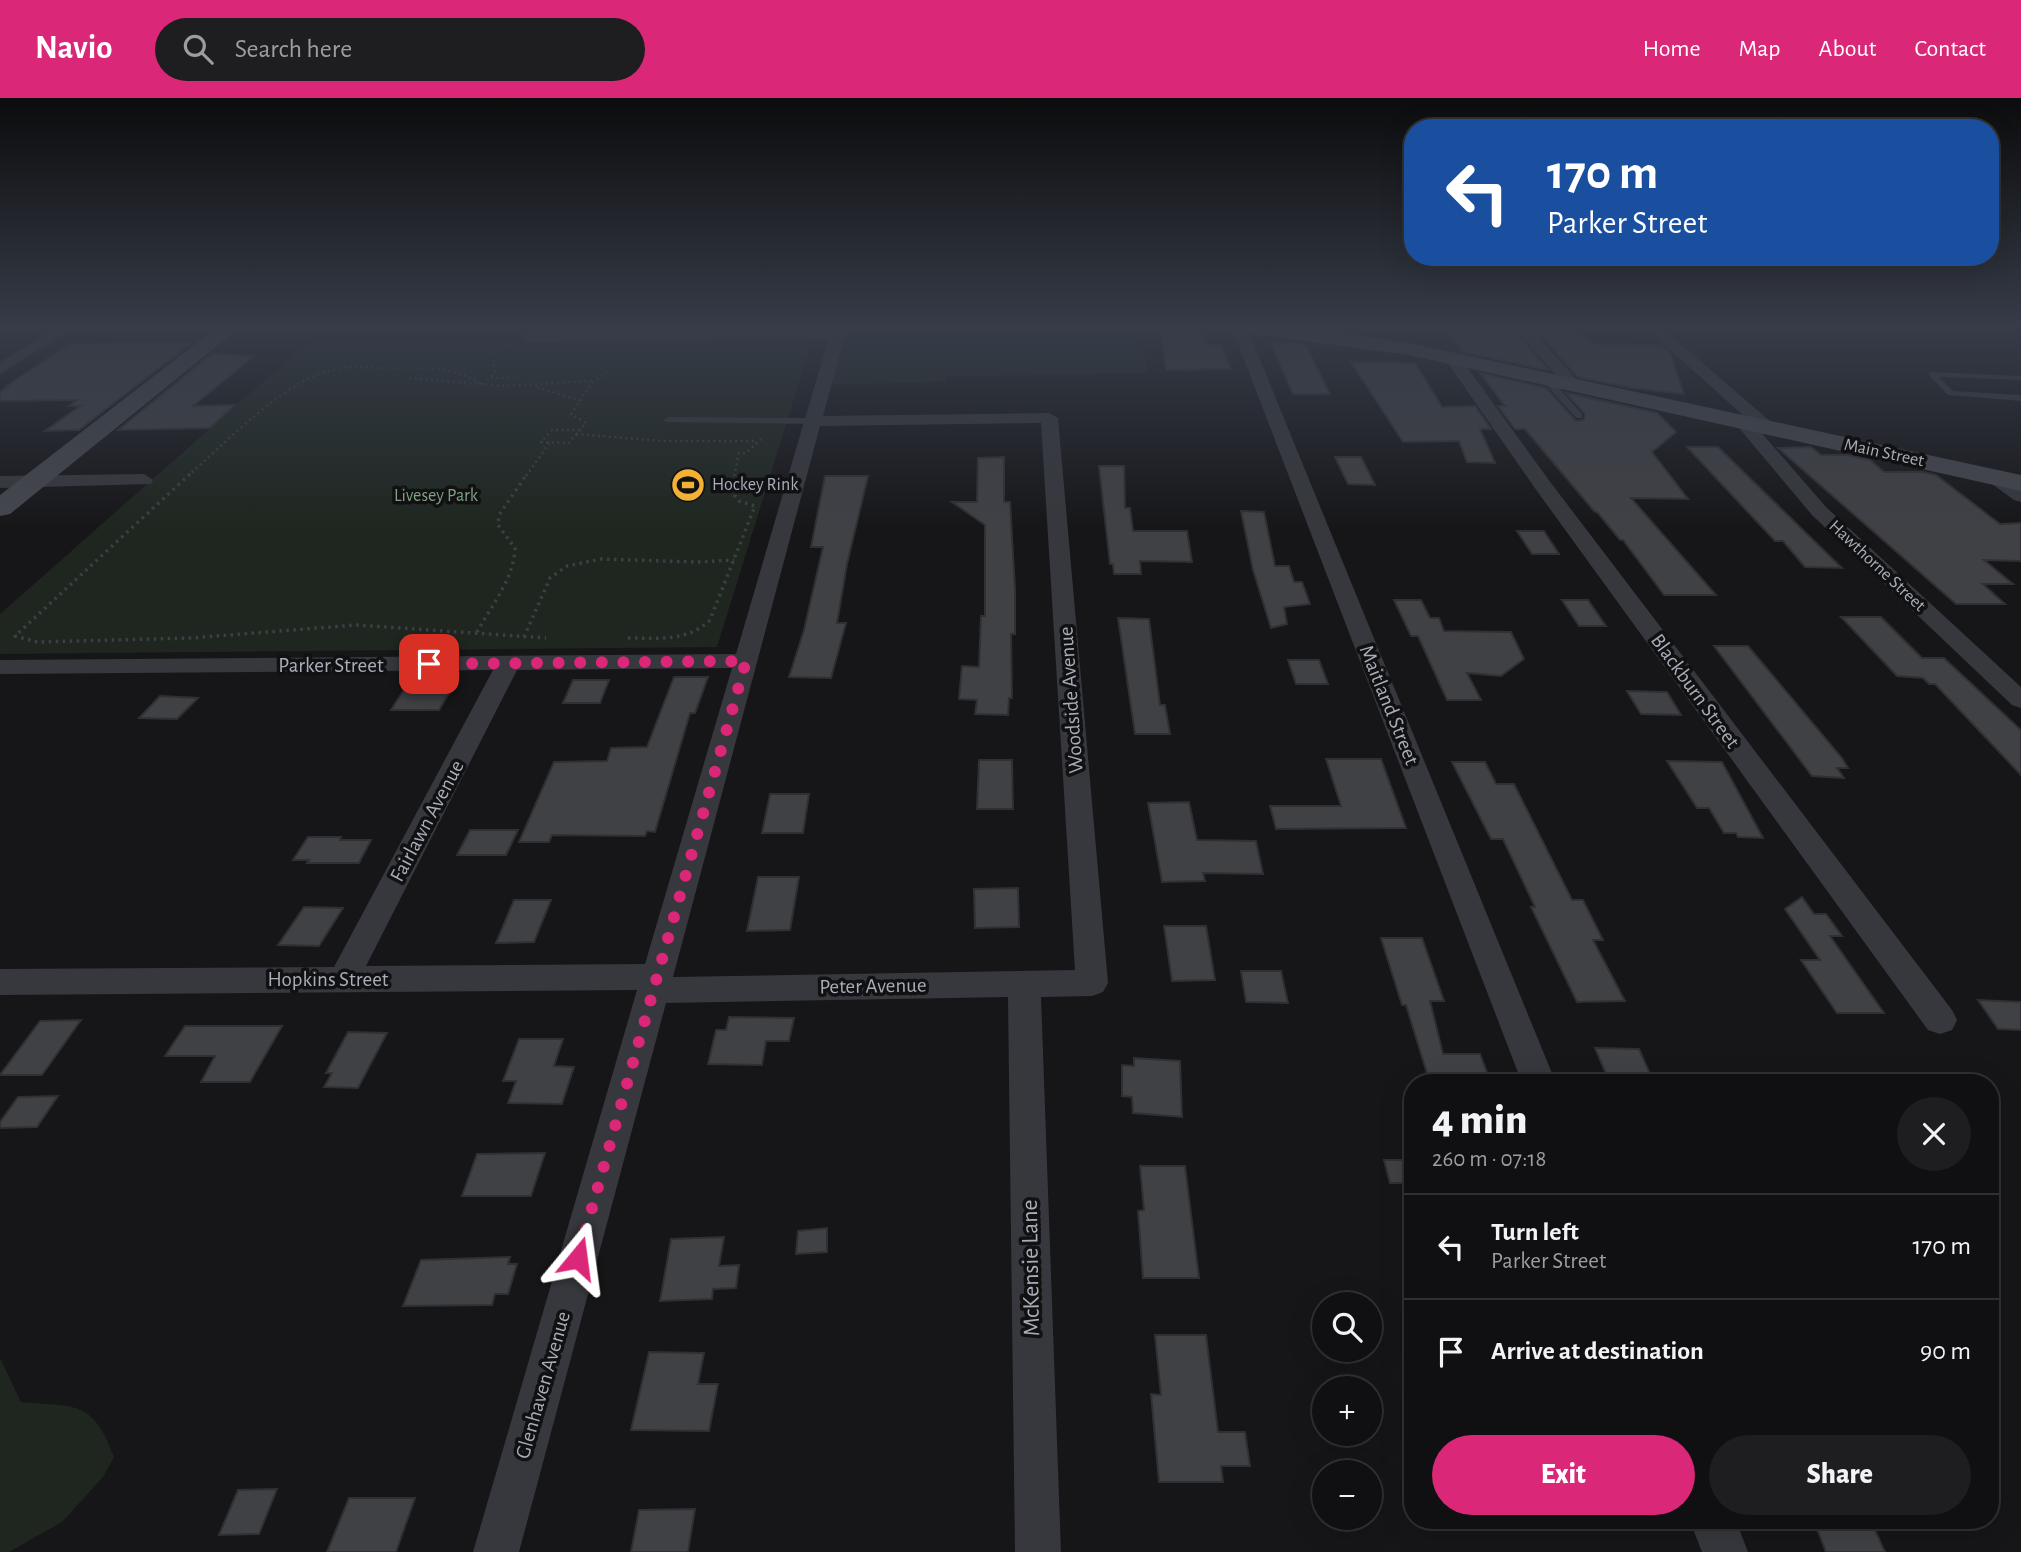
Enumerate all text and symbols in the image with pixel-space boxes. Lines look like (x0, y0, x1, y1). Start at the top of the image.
search box (155, 18, 645, 81)
icon: search (179, 30, 217, 68)
text: Navio (35, 32, 113, 65)
text: Search here (235, 36, 352, 62)
text: Home (1643, 37, 1701, 61)
text: Map (1739, 37, 1781, 61)
text: About (1819, 37, 1876, 61)
text: Contact (1914, 37, 1986, 61)
icon: left (1432, 147, 1523, 238)
text: 170 m (1547, 149, 1658, 198)
text: Parker Street (1547, 207, 1707, 239)
street label: Main Street (1842, 436, 1926, 470)
sports icon: Hockey Rink (669, 466, 707, 504)
place label: Hockey Rink (712, 476, 799, 494)
park label: Livesey Park (394, 487, 479, 505)
street label: Hawthorne Street (1825, 517, 1929, 615)
street label: Woodside Avenue (1055, 626, 1087, 774)
street label: Blackburn Street (1647, 630, 1744, 752)
pin (399, 634, 459, 694)
street label: Maitland Street (1355, 642, 1423, 768)
icon: arrive (410, 645, 448, 683)
street label: Parker Street (278, 655, 384, 676)
street label: Fairlawn Avenue (386, 757, 468, 885)
street label: Hopkins Street (267, 969, 389, 990)
street label: Peter Avenue (819, 975, 927, 997)
button: close (1897, 1097, 1971, 1171)
text: 4 min (1432, 1099, 1528, 1141)
text: 260 m · 07:18 (1432, 1148, 1546, 1171)
street label: McKensie Lane (1018, 1199, 1044, 1337)
text: Turn left (1491, 1219, 1579, 1245)
position arrow (541, 1221, 615, 1295)
icon: left (1432, 1228, 1470, 1266)
text: 170 m (1912, 1233, 1971, 1259)
text: Parker Street (1491, 1250, 1606, 1273)
map controls (1312, 1292, 1382, 1530)
button: search (1312, 1292, 1382, 1362)
street label: Glenhaven Avenue (512, 1309, 574, 1461)
icon: arrive (1432, 1333, 1470, 1371)
text: Arrive at destination (1491, 1338, 1704, 1364)
text: 90 m (1920, 1338, 1971, 1364)
button: + (1312, 1376, 1382, 1446)
button: Exit (1432, 1435, 1695, 1515)
button: Share (1709, 1435, 1971, 1515)
button: − (1312, 1460, 1382, 1530)

